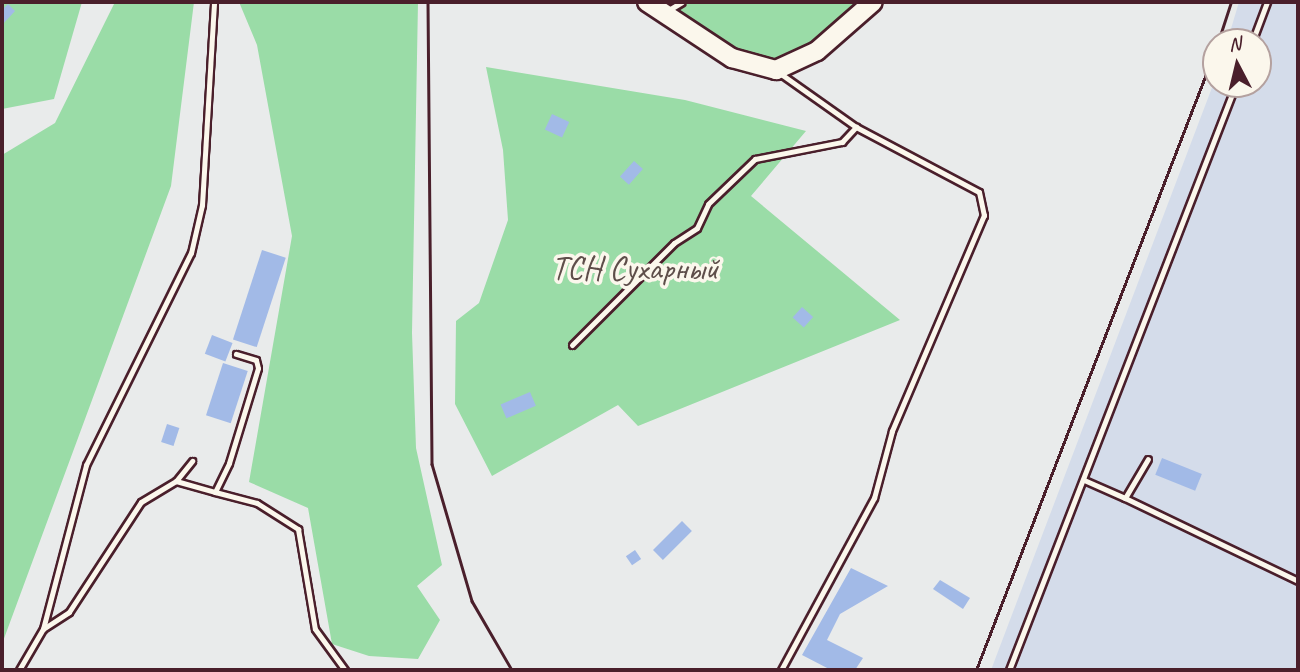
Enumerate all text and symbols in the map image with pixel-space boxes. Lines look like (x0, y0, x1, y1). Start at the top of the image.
north arrow (1202, 28, 1272, 98)
text: N (1227, 32, 1242, 57)
park label: ТСН Сухарный (552, 249, 718, 289)

